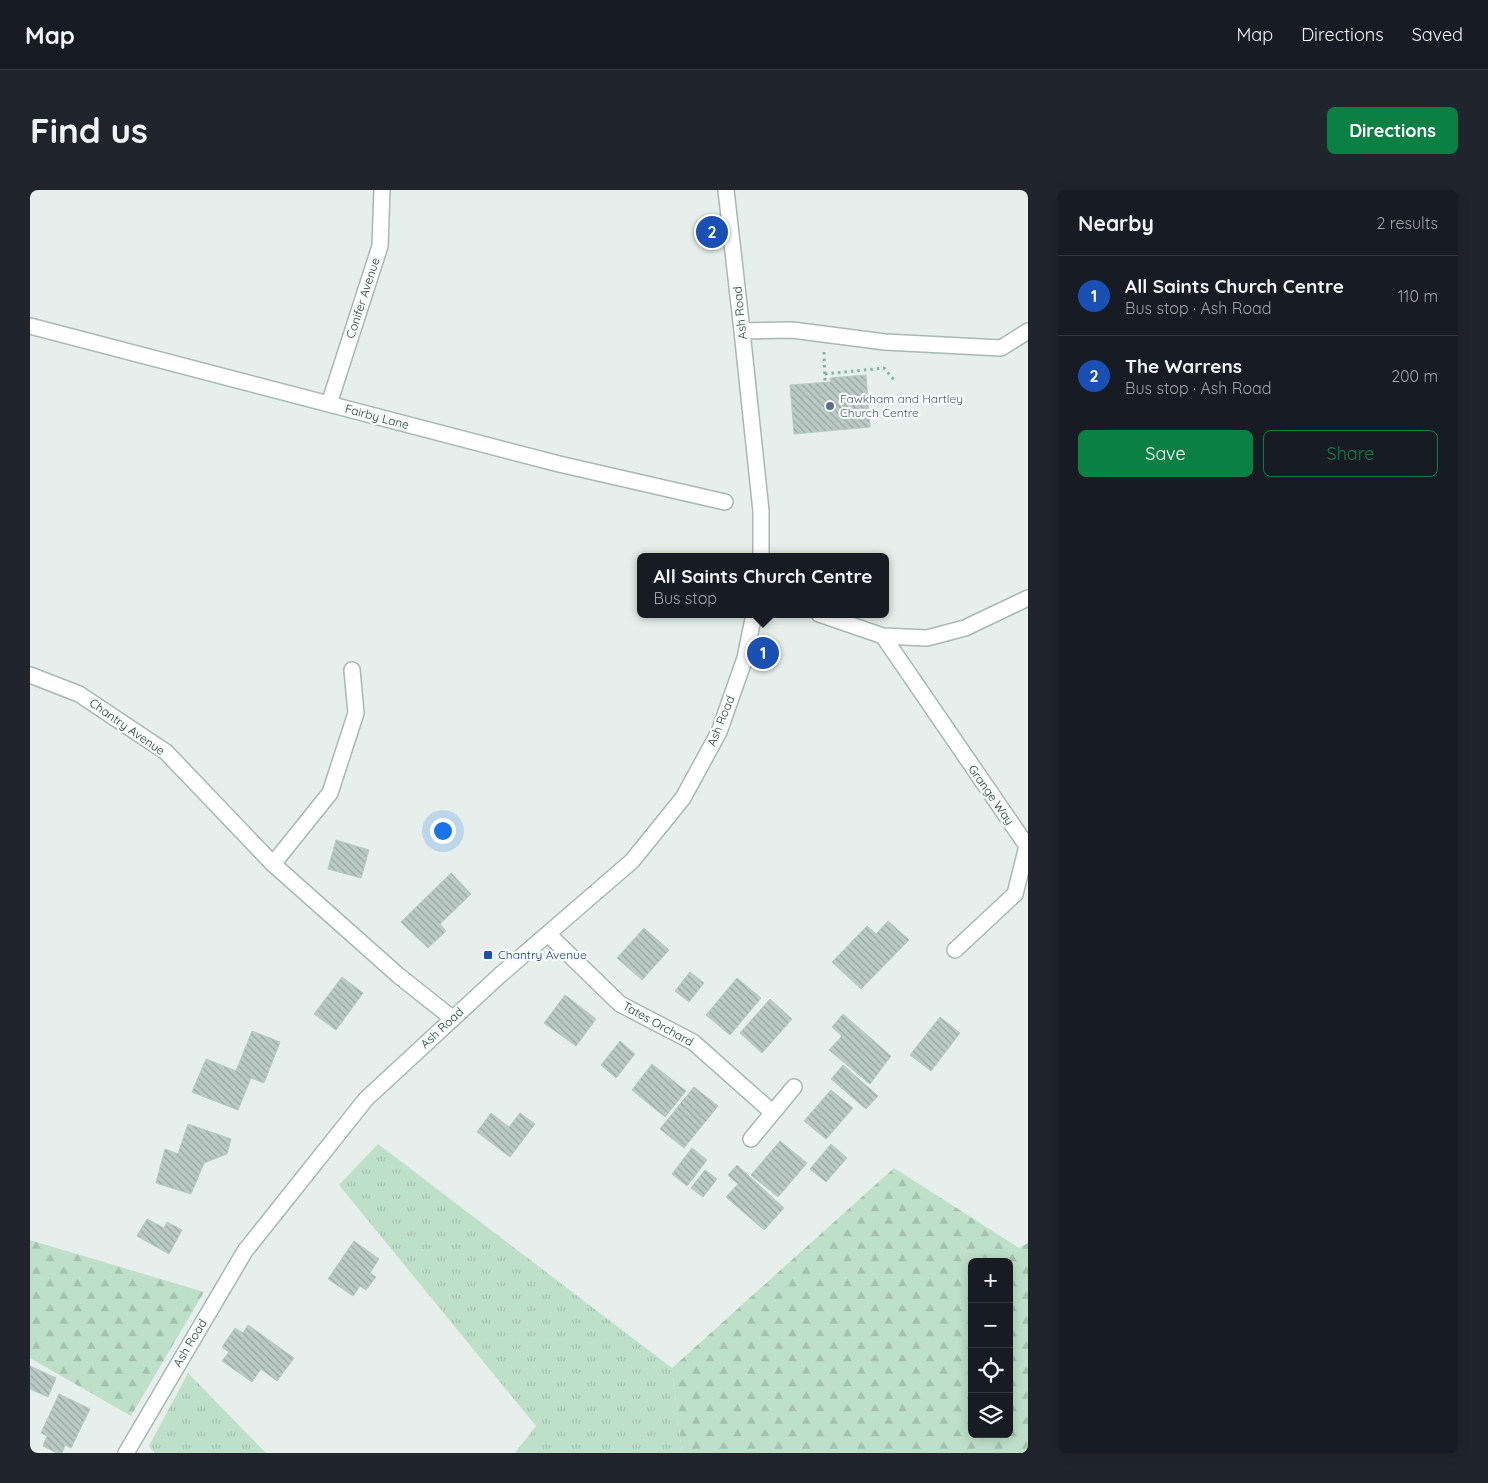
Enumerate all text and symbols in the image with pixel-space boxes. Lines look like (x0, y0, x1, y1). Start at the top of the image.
text: Map (25, 20, 75, 50)
text: Map (1236, 23, 1273, 46)
text: Directions (1301, 23, 1384, 46)
text: Saved (1412, 23, 1463, 46)
button: Directions (1327, 107, 1458, 154)
text: Find us (30, 108, 148, 152)
text: Nearby (1078, 210, 1154, 236)
pin: 2 (696, 213, 728, 251)
text: 2 results (1376, 213, 1438, 233)
street label: Conifer Avenue (342, 255, 383, 340)
text: All Saints Church Centre (1125, 274, 1344, 298)
street label: Ash Road (729, 286, 750, 340)
text: 1 (1091, 286, 1097, 306)
text: 110 m (1398, 286, 1438, 306)
text: Bus stop · Ash Road (1125, 298, 1271, 318)
text: The Warrens (1125, 354, 1242, 378)
text: 2 (1089, 366, 1099, 386)
text: 200 m (1391, 366, 1438, 386)
text: Bus stop · Ash Road (1125, 378, 1271, 398)
place label: Fawkham and Hartley Church Centre (840, 391, 963, 420)
marker: Fawkham and Hartley Church Centre (824, 400, 836, 412)
street label: Fairby Lane (343, 401, 411, 432)
button: Save (1078, 430, 1253, 477)
button: Share (1263, 430, 1438, 477)
popup (637, 553, 889, 618)
text: All Saints Church Centre (653, 564, 873, 588)
text: Bus stop (653, 588, 717, 608)
pin: 1 (747, 634, 779, 672)
street label: Ash Road (704, 693, 737, 748)
street label: Chantry Avenue (87, 695, 168, 758)
street label: Grange Way (965, 762, 1018, 828)
your location (430, 818, 456, 844)
place label: Chantry Avenue (498, 947, 587, 962)
marker: Chantry Avenue (482, 949, 494, 961)
street label: Tates Orchard (620, 998, 696, 1049)
street label: Ash Road (417, 1004, 466, 1051)
map controls (968, 1258, 1013, 1438)
button: + (968, 1258, 1013, 1303)
button: − (968, 1303, 1013, 1348)
street label: Ash Road (169, 1316, 210, 1369)
button: locate (968, 1348, 1013, 1393)
button: layers (968, 1393, 1013, 1438)

